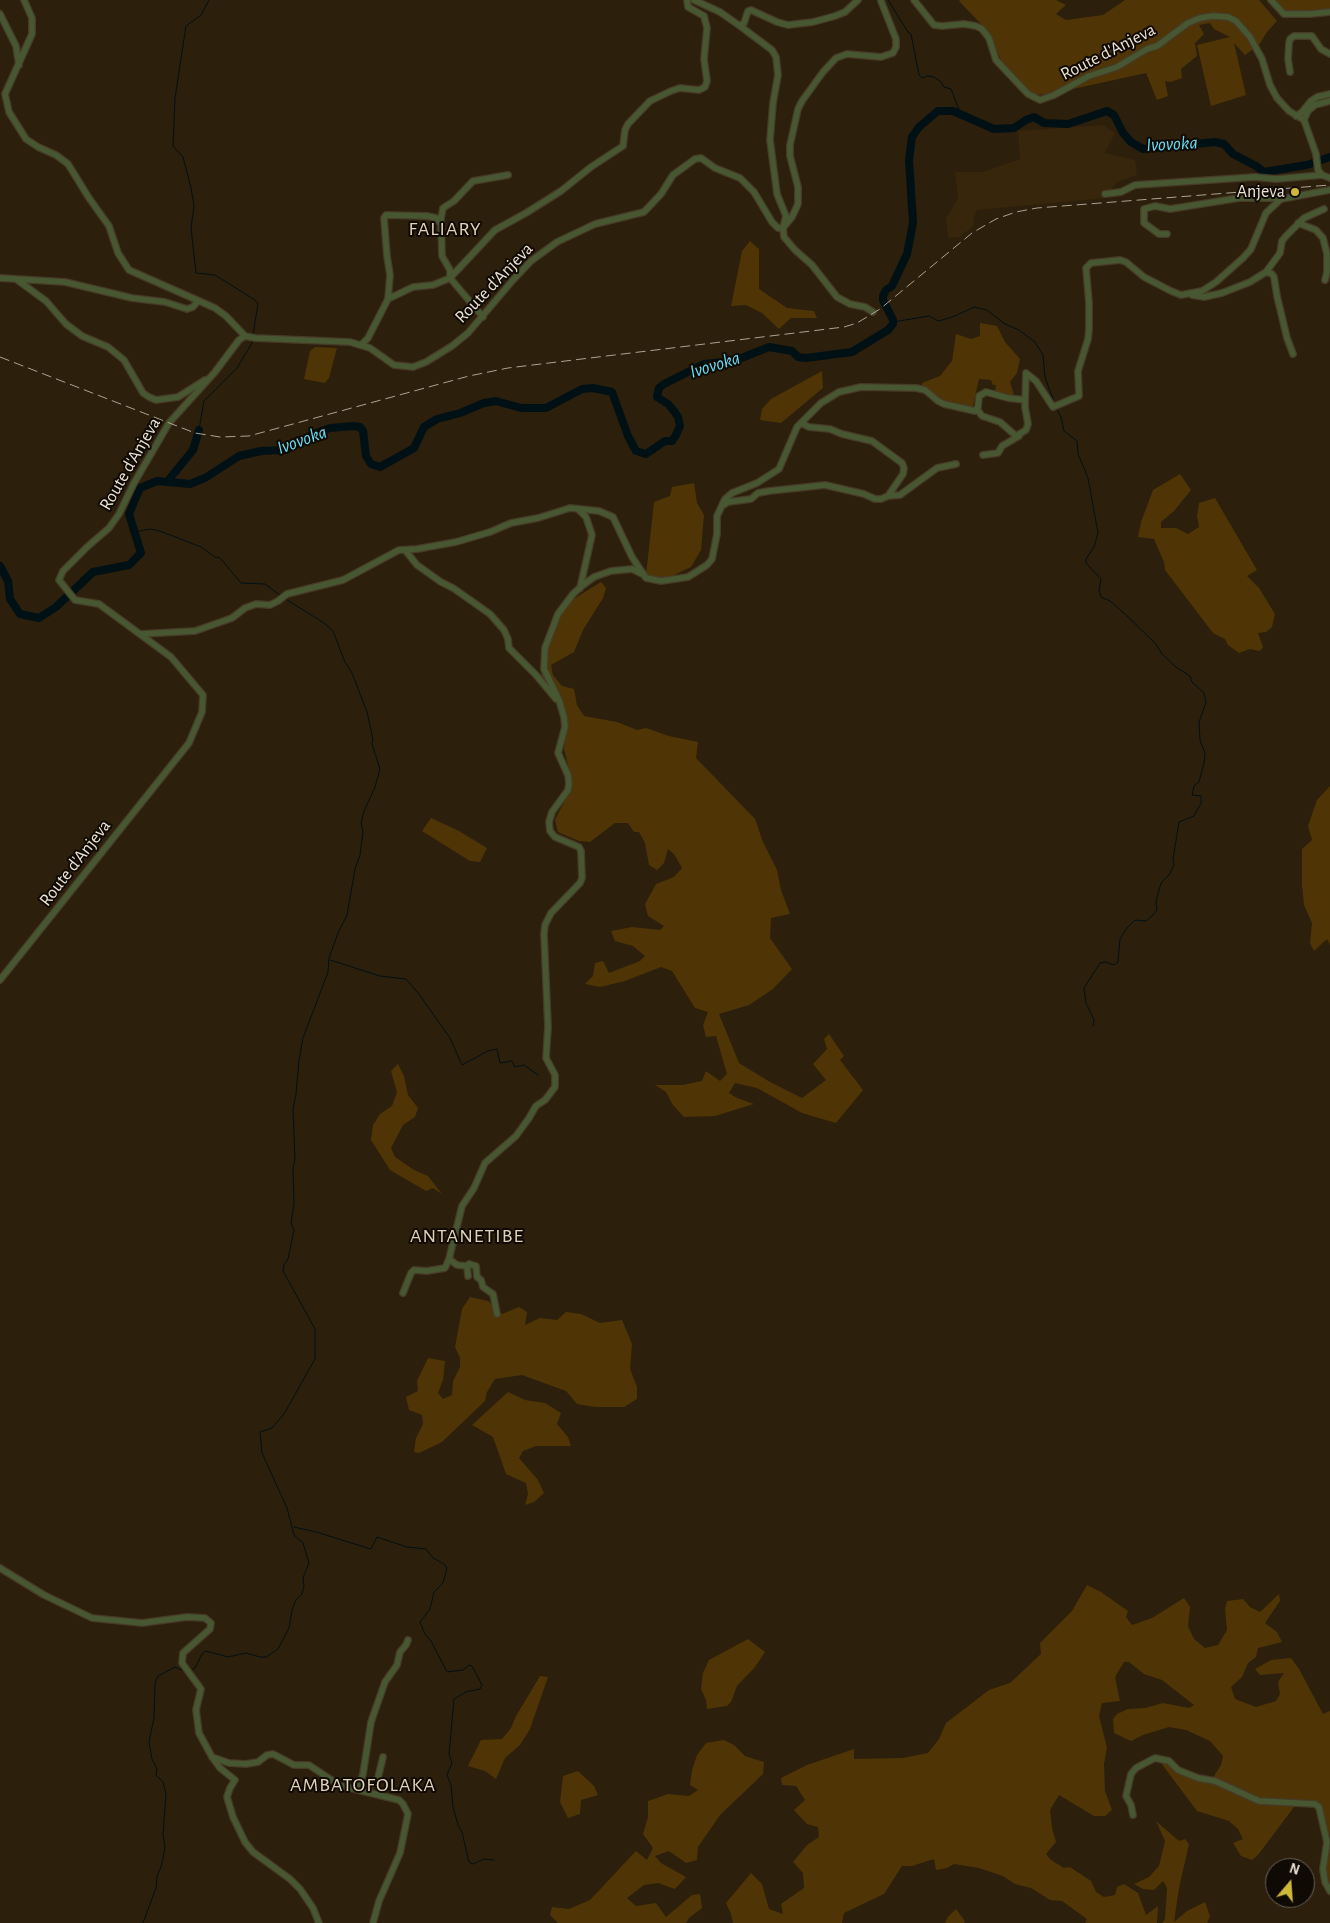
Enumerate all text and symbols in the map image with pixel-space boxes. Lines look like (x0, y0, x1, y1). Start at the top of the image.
street label: Route d'Anjeva (1057, 19, 1159, 85)
water label: Ivovoka (1146, 131, 1198, 157)
place label: Anjeva (1237, 181, 1285, 203)
marker: Anjeva (1289, 186, 1301, 198)
district label: FALIARY (408, 217, 482, 241)
street label: Route d'Anjeva (450, 238, 538, 328)
water label: Ivovoka (687, 347, 743, 383)
street label: Route d'Anjeva (95, 414, 165, 514)
water label: Ivovoka (274, 420, 330, 460)
street label: Route d'Anjeva (35, 816, 115, 910)
district label: ANTANETIBE (409, 1224, 525, 1248)
district label: AMBATOFOLAKA (289, 1773, 437, 1797)
north arrow (1265, 1858, 1315, 1908)
text: N (1288, 1862, 1301, 1878)

